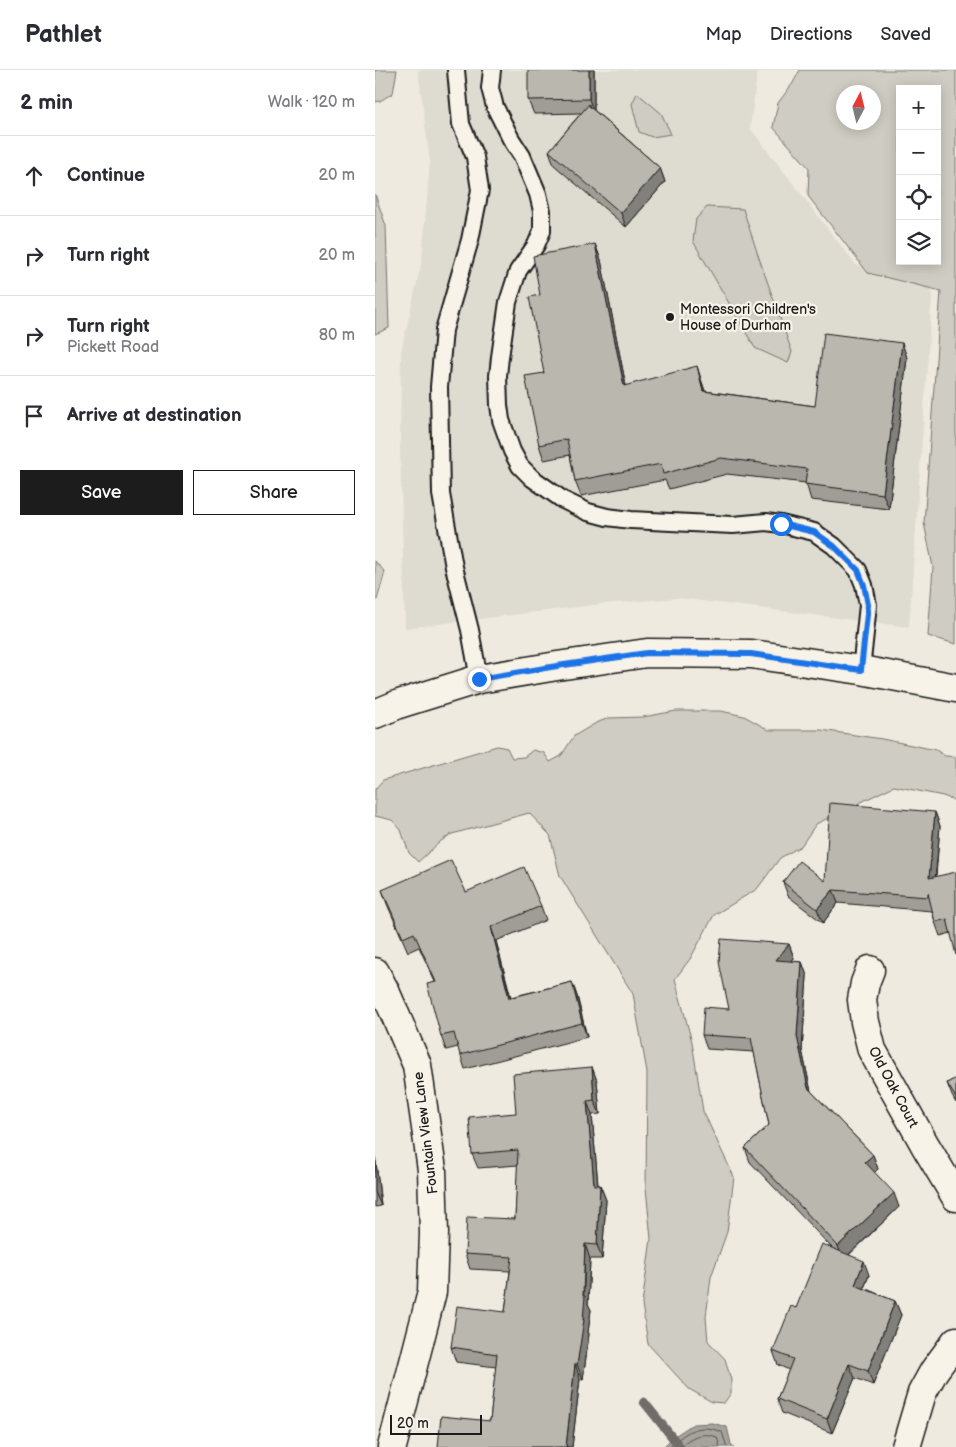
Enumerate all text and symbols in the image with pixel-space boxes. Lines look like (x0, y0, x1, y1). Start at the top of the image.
text: Pathlet (25, 20, 102, 49)
text: Map (706, 24, 742, 45)
text: Directions (770, 24, 852, 45)
text: Saved (880, 24, 931, 45)
north arrow (836, 85, 881, 130)
map controls (896, 85, 941, 265)
button: + (896, 85, 941, 130)
text: 2 min (20, 90, 73, 115)
text: Walk · 120 m (268, 93, 355, 112)
button: − (896, 130, 941, 175)
icon: ahead (20, 162, 48, 190)
text: Continue (67, 164, 145, 187)
text: 20 m (319, 166, 355, 185)
button: locate (896, 175, 941, 220)
button: layers (896, 220, 941, 265)
icon: right (20, 242, 48, 270)
text: Turn right (67, 244, 150, 267)
text: 20 m (319, 246, 355, 265)
place label: Montessori Children's House of Durham (680, 301, 816, 334)
marker: Montessori Children's House of Durham (664, 311, 676, 323)
text: Turn right (67, 315, 150, 338)
icon: right (20, 322, 48, 350)
text: 80 m (319, 326, 355, 345)
text: Pickett Road (67, 338, 159, 357)
icon: arrive (20, 402, 48, 430)
text: Arrive at destination (67, 404, 242, 427)
button: Save (20, 470, 183, 515)
button: Share (193, 470, 355, 515)
route start (770, 513, 793, 536)
route end (468, 668, 491, 691)
street label: Old Oak Court (865, 1044, 922, 1131)
street label: Fountain View Lane (410, 1071, 441, 1195)
scale bar (390, 1412, 483, 1435)
text: 20 m (397, 1415, 429, 1432)

